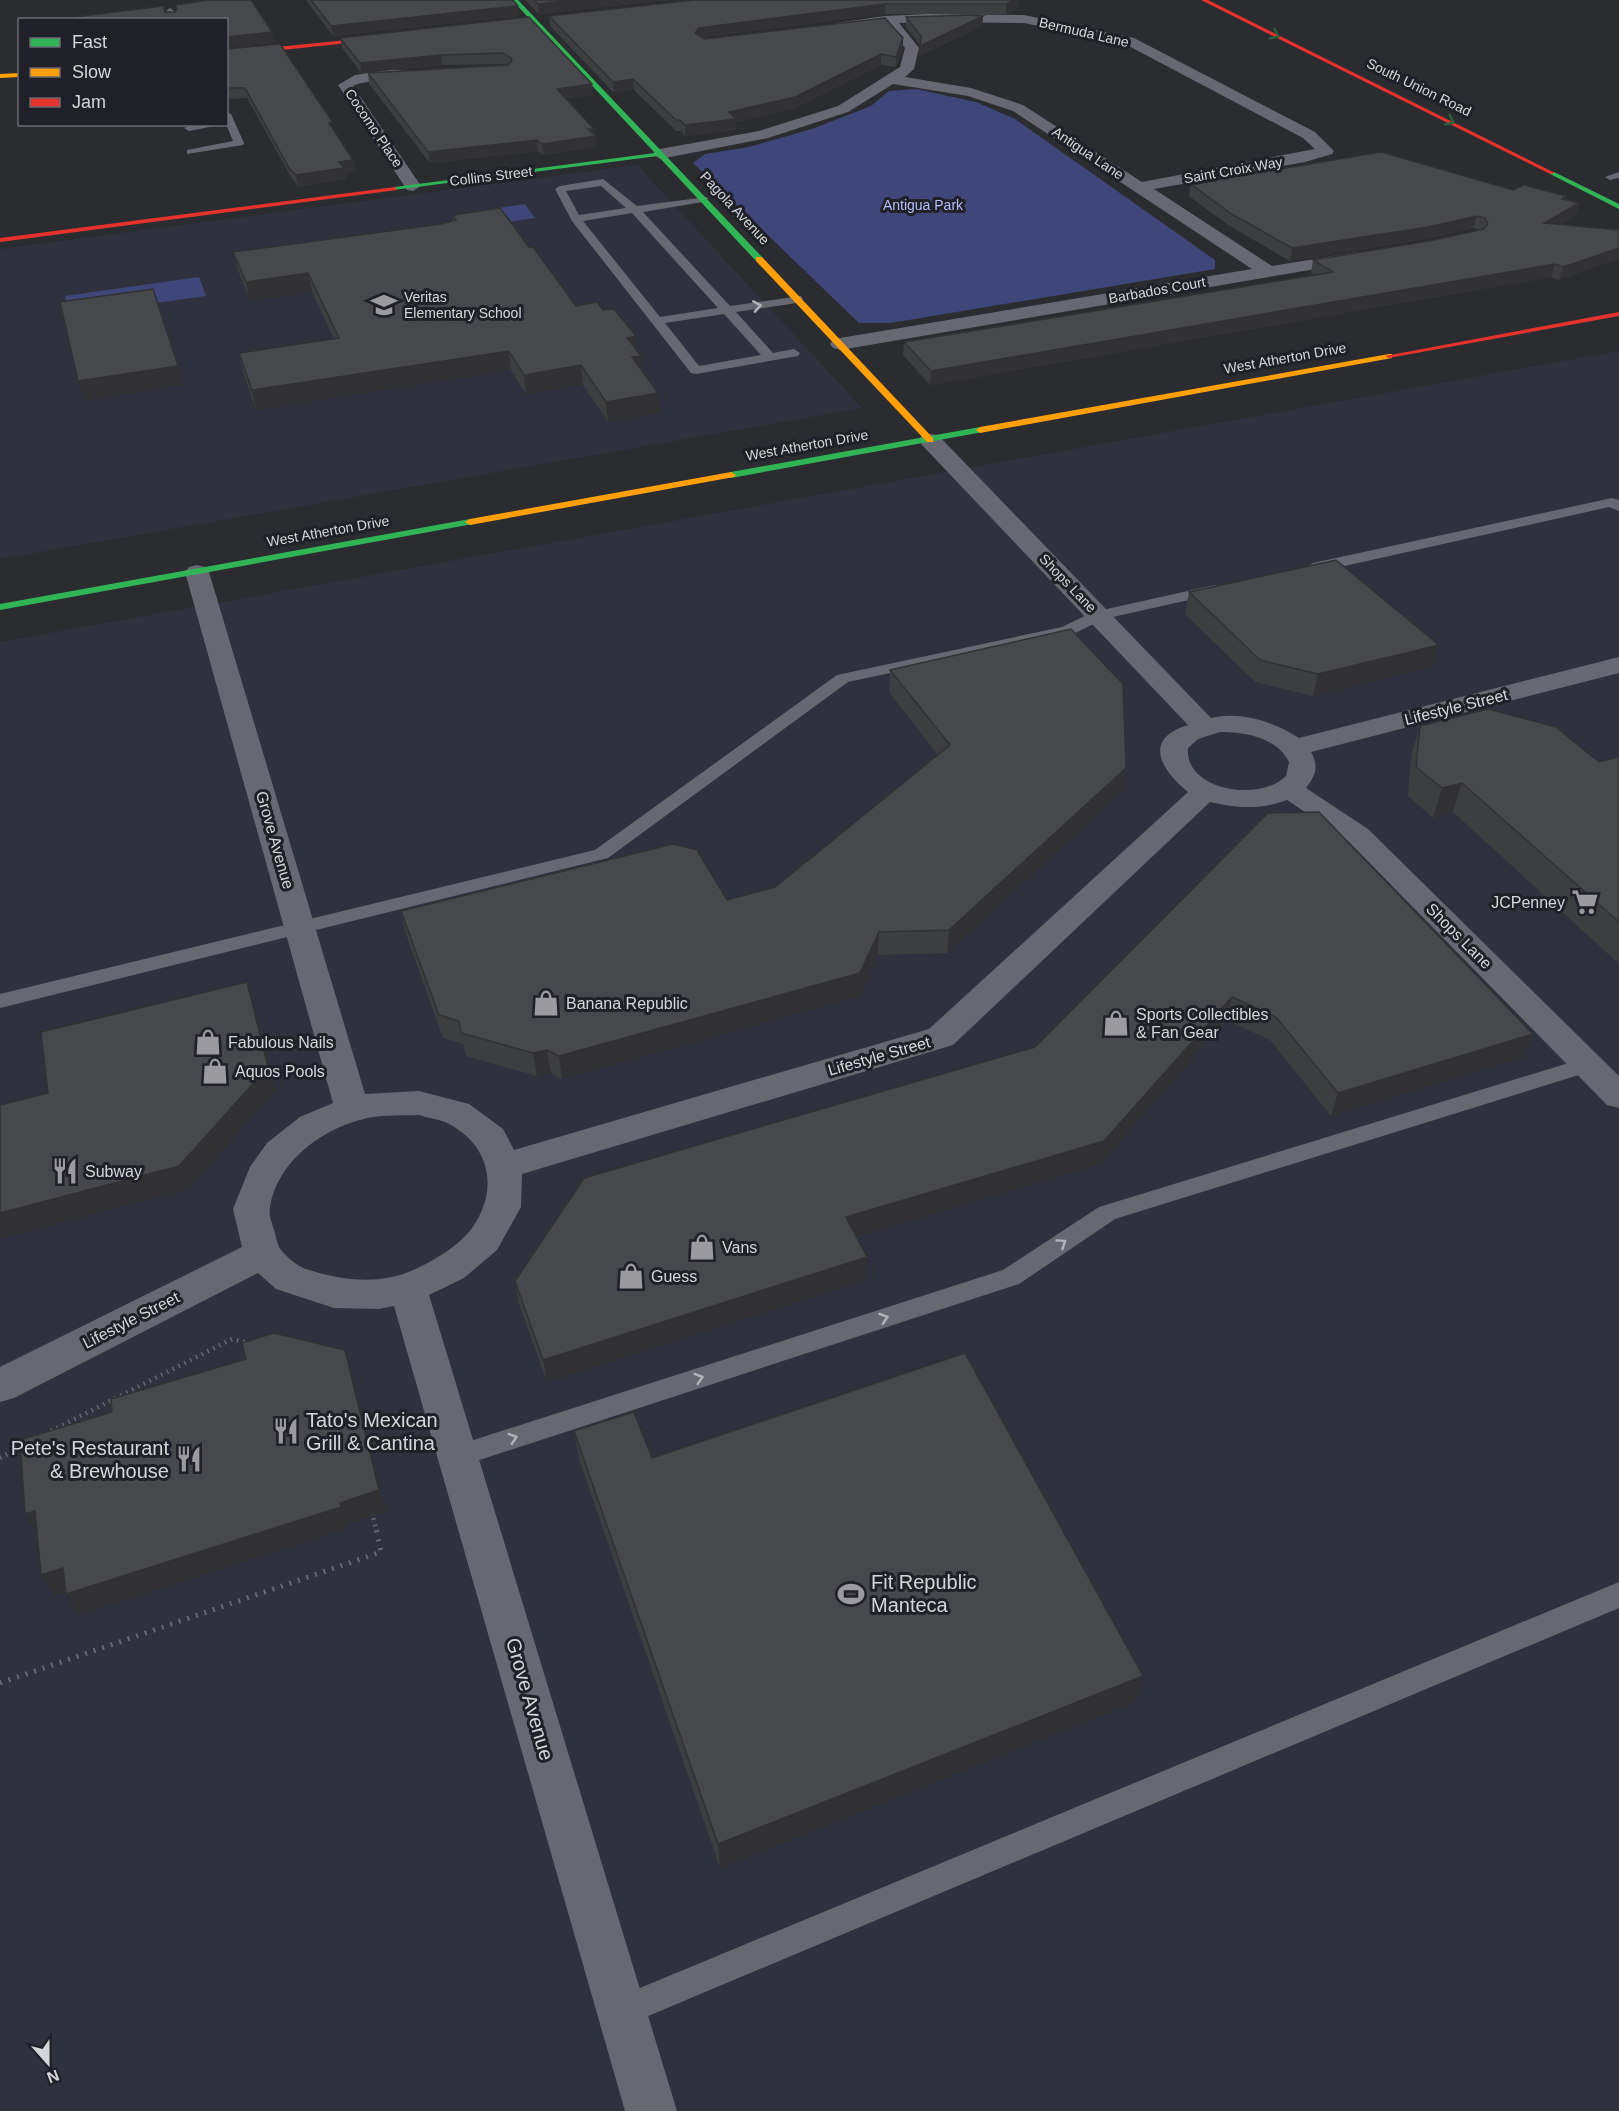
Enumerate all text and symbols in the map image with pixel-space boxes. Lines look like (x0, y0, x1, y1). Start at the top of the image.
street label: Bermuda Lane (1037, 14, 1131, 50)
legend (18, 18, 228, 126)
one-way arrow (1269, 28, 1280, 39)
text: Fast (72, 32, 107, 52)
street label: South Union Road (1364, 55, 1474, 119)
text: Slow (72, 62, 112, 82)
street label: Cocomo Place (342, 86, 406, 170)
text: Jam (72, 92, 106, 112)
one-way arrow (1444, 114, 1455, 125)
street label: Antigua Lane (1049, 123, 1127, 183)
street label: Saint Croix Way (1182, 153, 1284, 187)
street label: Collins Street (449, 163, 533, 189)
street label: Pagola Avenue (697, 168, 773, 248)
park label: Antigua Park (883, 197, 964, 213)
street label: Barbados Court (1107, 274, 1207, 306)
place label: Veritas Elementary School (404, 289, 522, 321)
school or university icon: Veritas Elementary School (369, 290, 399, 320)
one-way arrow (752, 300, 761, 312)
street label: West Atherton Drive (1222, 339, 1348, 377)
street label: West Atherton Drive (744, 426, 870, 464)
street label: West Atherton Drive (265, 512, 391, 550)
street label: Shops Lane (1036, 551, 1100, 616)
street label: Lifestyle Street (1403, 686, 1510, 728)
street label: Grove Avenue (253, 789, 297, 891)
supermarket icon: JCPenney (1570, 887, 1600, 917)
place label: JCPenney (1491, 894, 1565, 911)
street label: Shops Lane (1423, 900, 1495, 972)
shop icon: Banana Republic (531, 988, 561, 1018)
place label: Banana Republic (566, 995, 688, 1012)
place label: Sports Collectibles & Fan Gear (1136, 1006, 1269, 1041)
shop icon: Sports Collectibles & Fan Gear (1101, 1008, 1131, 1038)
shop icon: Fabulous Nails (193, 1027, 223, 1057)
street label: Lifestyle Street (826, 1033, 933, 1079)
place label: Fabulous Nails (228, 1034, 334, 1051)
shop icon: Aquos Pools (200, 1056, 230, 1086)
place label: Aquos Pools (235, 1063, 325, 1080)
restaurant icon: Subway (50, 1156, 80, 1186)
place label: Subway (85, 1163, 142, 1180)
shop icon: Vans (687, 1232, 717, 1262)
place label: Vans (722, 1239, 757, 1256)
one-way arrow (1056, 1239, 1067, 1250)
shop icon: Guess (616, 1261, 646, 1291)
place label: Guess (651, 1268, 697, 1285)
street label: Lifestyle Street (80, 1288, 182, 1352)
one-way arrow (878, 1313, 889, 1326)
one-way arrow (693, 1373, 704, 1386)
place label: Tato's Mexican Grill & Cantina (306, 1409, 438, 1454)
restaurant icon: Tato's Mexican Grill & Cantina (271, 1416, 301, 1446)
one-way arrow (507, 1433, 518, 1446)
place label: Pete's Restaurant & Brewhouse (11, 1437, 169, 1482)
restaurant icon: Pete's Restaurant & Brewhouse (174, 1444, 204, 1474)
place label: Fit Republic Manteca (871, 1571, 977, 1616)
sports icon: Fit Republic Manteca (836, 1579, 866, 1609)
street label: Grove Avenue (502, 1635, 558, 1763)
north arrow (18, 2033, 78, 2093)
text: N (45, 2067, 62, 2087)

